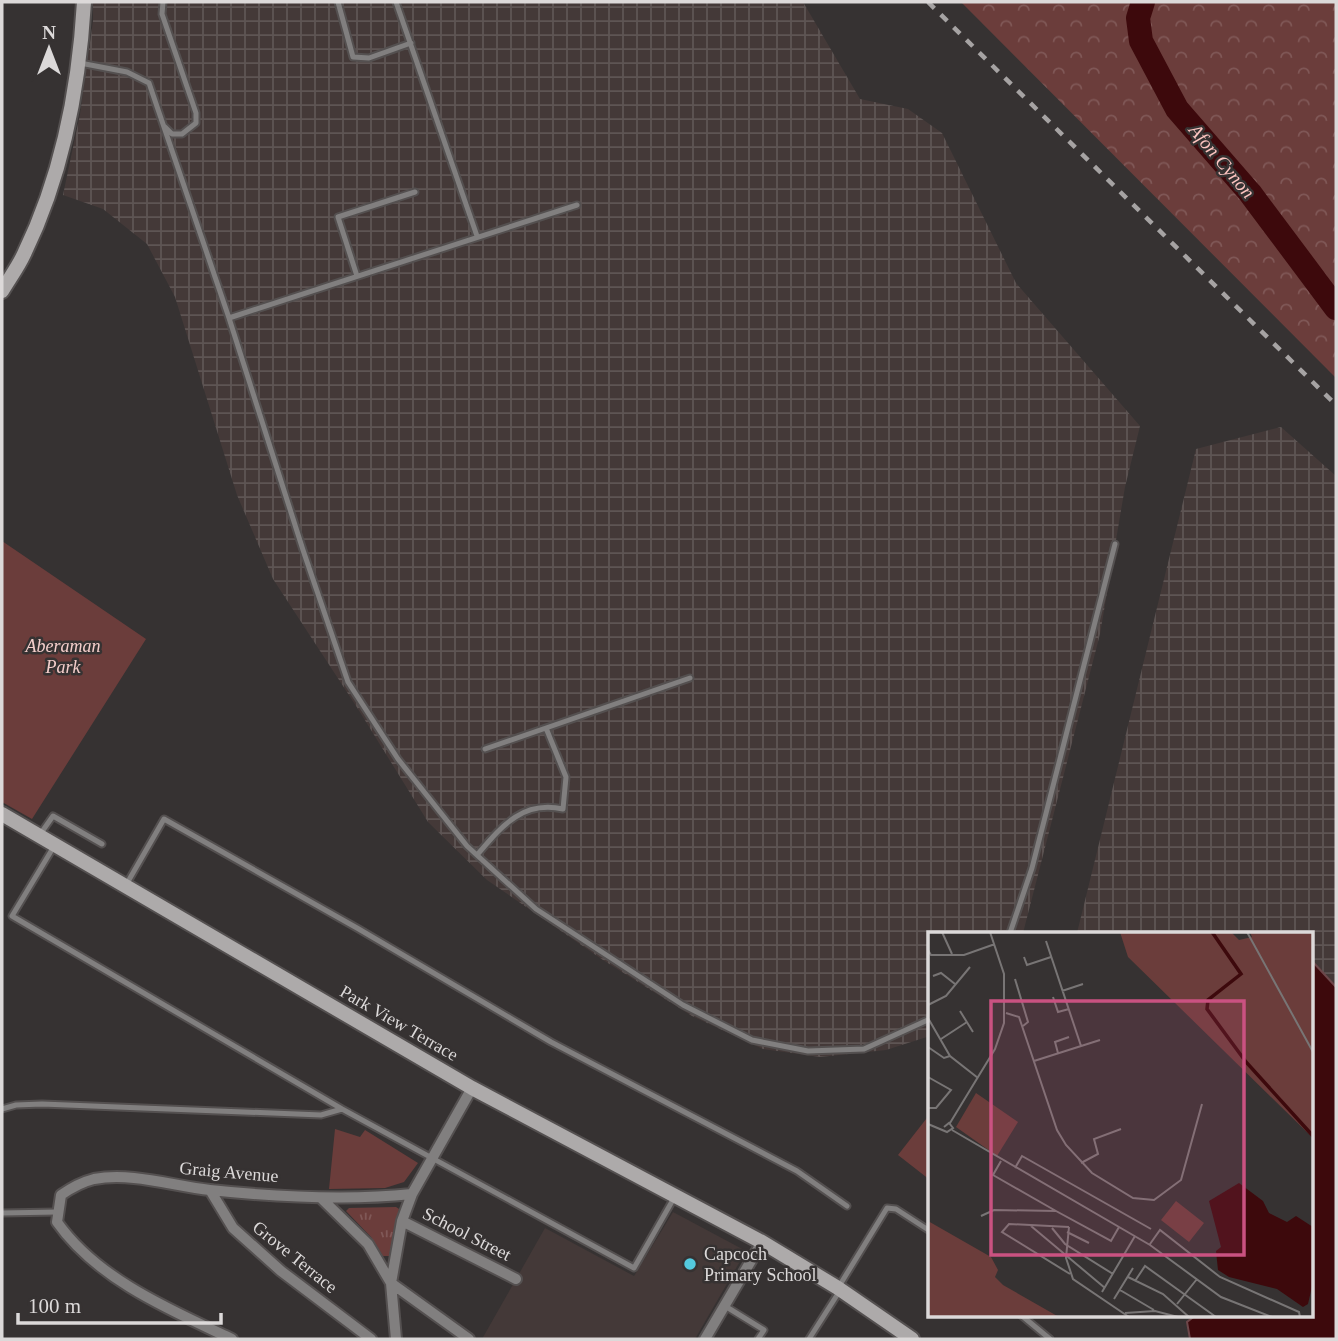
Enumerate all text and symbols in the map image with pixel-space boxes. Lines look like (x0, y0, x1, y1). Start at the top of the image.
north arrow (14, 14, 84, 84)
text: N (42, 22, 56, 43)
water label: Afon Cynon (1184, 118, 1259, 202)
park label: Aberaman Park (25, 636, 101, 677)
inset map (928, 932, 1314, 1316)
street label: Park View Terrace (336, 981, 462, 1065)
street label: Graig Avenue (179, 1158, 279, 1186)
street label: School Street (419, 1203, 515, 1265)
street label: Grove Terrace (249, 1217, 341, 1297)
place label: Capcoch Primary School (704, 1244, 817, 1285)
marker: Capcoch Primary School (682, 1256, 698, 1272)
scale bar (18, 1282, 220, 1326)
text: 100 m (28, 1294, 81, 1318)

